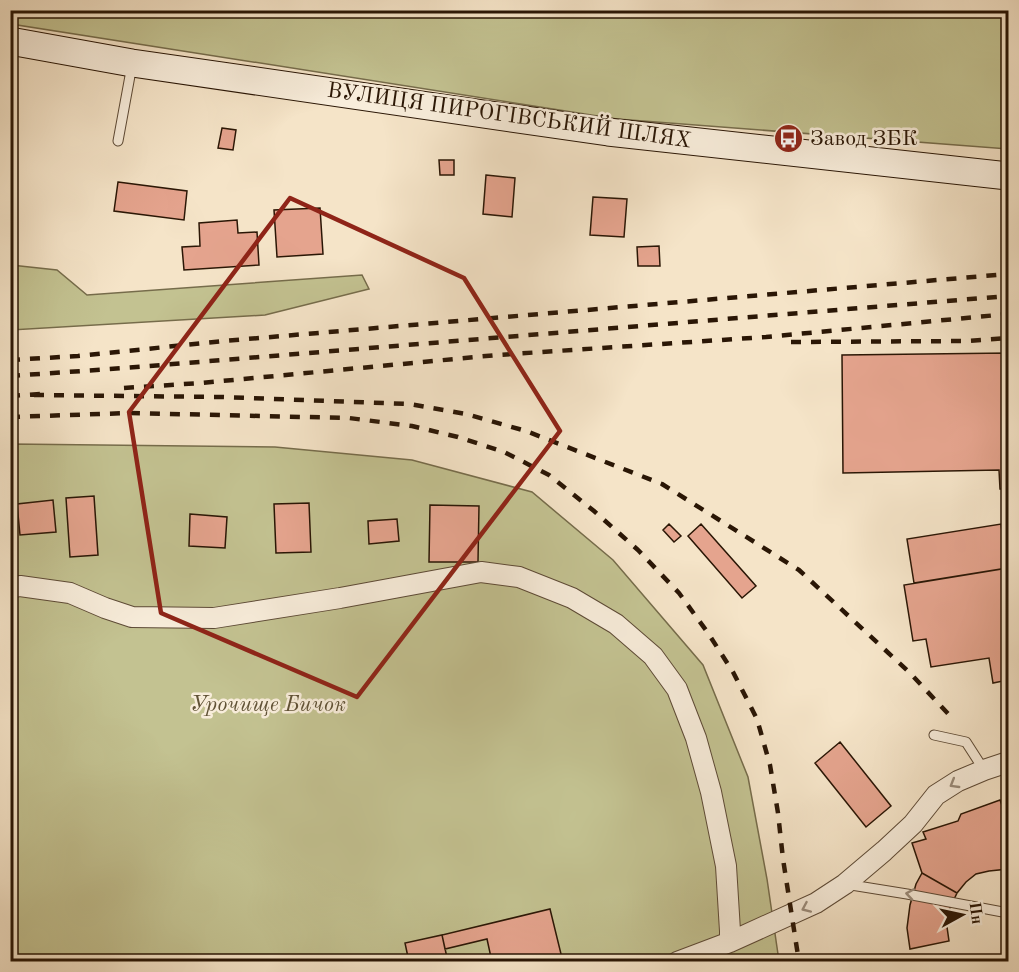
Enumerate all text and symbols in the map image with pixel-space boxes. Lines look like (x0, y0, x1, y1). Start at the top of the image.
street label: ВУЛИЦЯ ПИРОГІВСЬКИЙ ШЛЯХ (326, 76, 693, 152)
bus stop icon: Завод ЗБК (773, 123, 805, 155)
place label: Завод ЗБК (810, 128, 918, 150)
park label: Урочище Бичок (190, 694, 346, 716)
one-way arrow (950, 776, 960, 788)
north arrow (932, 885, 992, 945)
one-way arrow (905, 889, 914, 901)
one-way arrow (802, 901, 813, 913)
text: Пн (965, 901, 984, 925)

